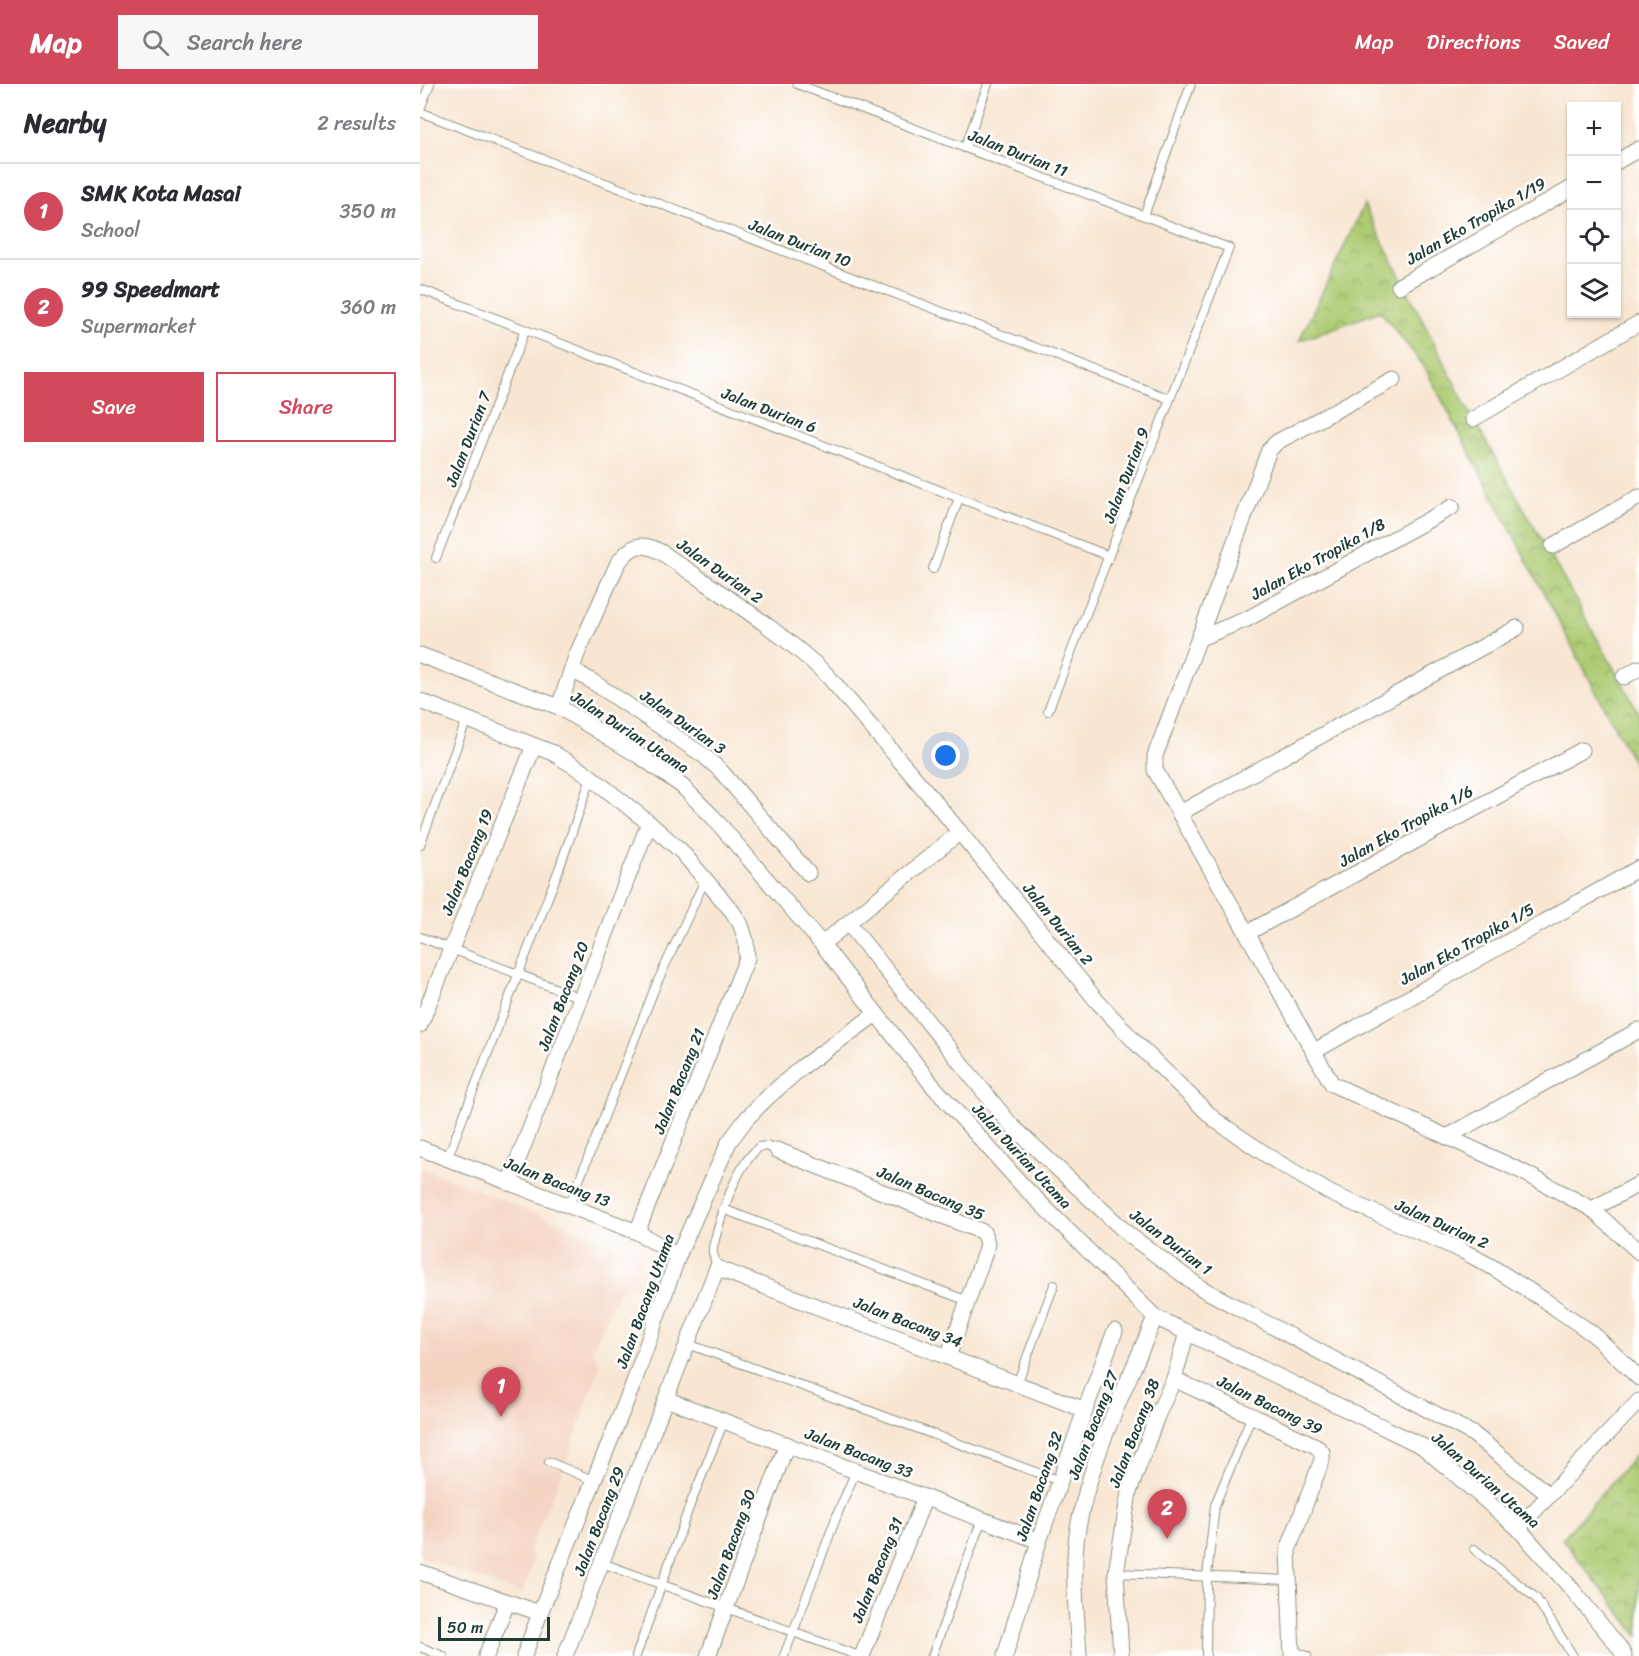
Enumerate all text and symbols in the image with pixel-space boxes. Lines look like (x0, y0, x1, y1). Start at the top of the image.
search box (118, 15, 538, 69)
text: Map (30, 18, 82, 67)
text: Search here (187, 23, 303, 62)
text: Map (1355, 23, 1393, 61)
text: Directions (1426, 23, 1521, 61)
text: Saved (1554, 23, 1609, 61)
icon: search (139, 26, 172, 59)
text: Nearby (24, 100, 106, 146)
map controls (1567, 102, 1621, 318)
button: + (1567, 102, 1621, 156)
text: 2 results (317, 106, 396, 141)
street label: Jalan Durian 11 (963, 120, 1072, 185)
button: − (1567, 156, 1621, 210)
street label: Jalan Eko Tropika 1/19 (1400, 169, 1552, 273)
text: SMK Kota Masai (81, 174, 241, 213)
text: 1 (39, 194, 48, 229)
text: 350 m (340, 194, 396, 229)
street label: Jalan Durian 10 (744, 210, 856, 276)
button: locate (1567, 210, 1621, 264)
text: School (81, 213, 140, 248)
button: layers (1567, 264, 1621, 318)
text: 99 Speedmart (81, 270, 220, 309)
text: 2 (38, 290, 49, 325)
text: 360 m (340, 290, 396, 325)
text: Supermarket (81, 309, 196, 344)
button: Save (24, 372, 204, 442)
button: Share (216, 372, 396, 442)
street label: Jalan Durian 6 (716, 378, 821, 441)
street label: Jalan Durian 7 (436, 386, 500, 492)
street label: Jalan Durian 9 (1094, 423, 1158, 528)
street label: Jalan Eko Tropika 1/8 (1244, 510, 1391, 609)
street label: Jalan Durian 2 (670, 530, 769, 612)
street label: Jalan Durian 3 (633, 681, 732, 763)
street label: Jalan Durian Utama (564, 682, 695, 781)
your location (931, 741, 960, 770)
street label: Jalan Eko Tropika 1/6 (1333, 777, 1479, 876)
street label: Jalan Bacang 19 (432, 804, 502, 921)
street label: Jalan Durian 2 (1015, 875, 1101, 972)
street label: Jalan Eko Tropika 1/5 (1393, 895, 1540, 994)
street label: Jalan Bacang 20 (528, 937, 597, 1056)
street label: Jalan Bacang 21 (644, 1023, 714, 1139)
street label: Jalan Durian Utama (964, 1095, 1079, 1216)
street label: Jalan Bacang 13 (499, 1148, 615, 1216)
street label: Jalan Bacang 35 (872, 1157, 990, 1229)
street label: Jalan Durian 2 (1389, 1190, 1494, 1258)
street label: Jalan Durian 1 (1122, 1200, 1219, 1283)
street label: Jalan Bacang Utama (607, 1230, 683, 1373)
street label: Jalan Bacang 34 (848, 1288, 967, 1356)
street label: Jalan Bacang 27 (1059, 1366, 1127, 1485)
street label: Jalan Bacang 39 (1211, 1366, 1328, 1443)
pin: 1 (482, 1368, 520, 1417)
street label: Jalan Bacang 38 (1100, 1374, 1168, 1493)
street label: Jalan Bacang 33 (800, 1419, 917, 1487)
street label: Jalan Durian Utama (1424, 1424, 1547, 1536)
street label: Jalan Bacang 32 (1006, 1427, 1071, 1546)
street label: Jalan Bacang 29 (564, 1462, 633, 1581)
street label: Jalan Bacang 30 (697, 1485, 764, 1604)
pin: 2 (1148, 1490, 1186, 1539)
street label: Jalan Bacang 31 (842, 1513, 911, 1628)
text: 50 m (447, 1613, 483, 1642)
scale bar (438, 1614, 550, 1642)

